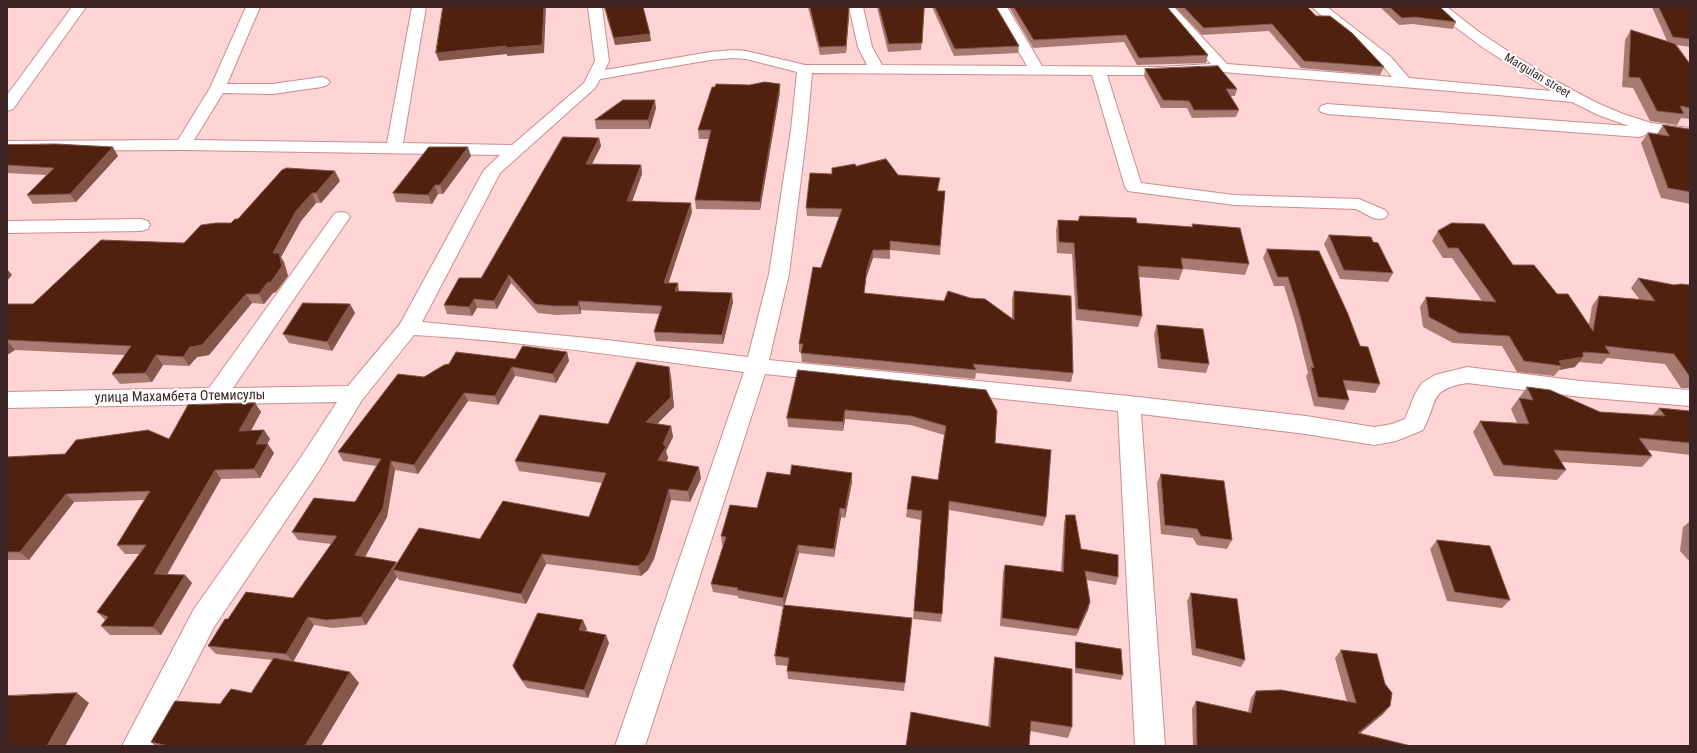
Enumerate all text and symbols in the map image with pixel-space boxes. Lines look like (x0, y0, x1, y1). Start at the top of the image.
street label: Margulan street (1501, 51, 1573, 101)
street label: улица Махамбета Отемисулы (95, 387, 265, 407)

